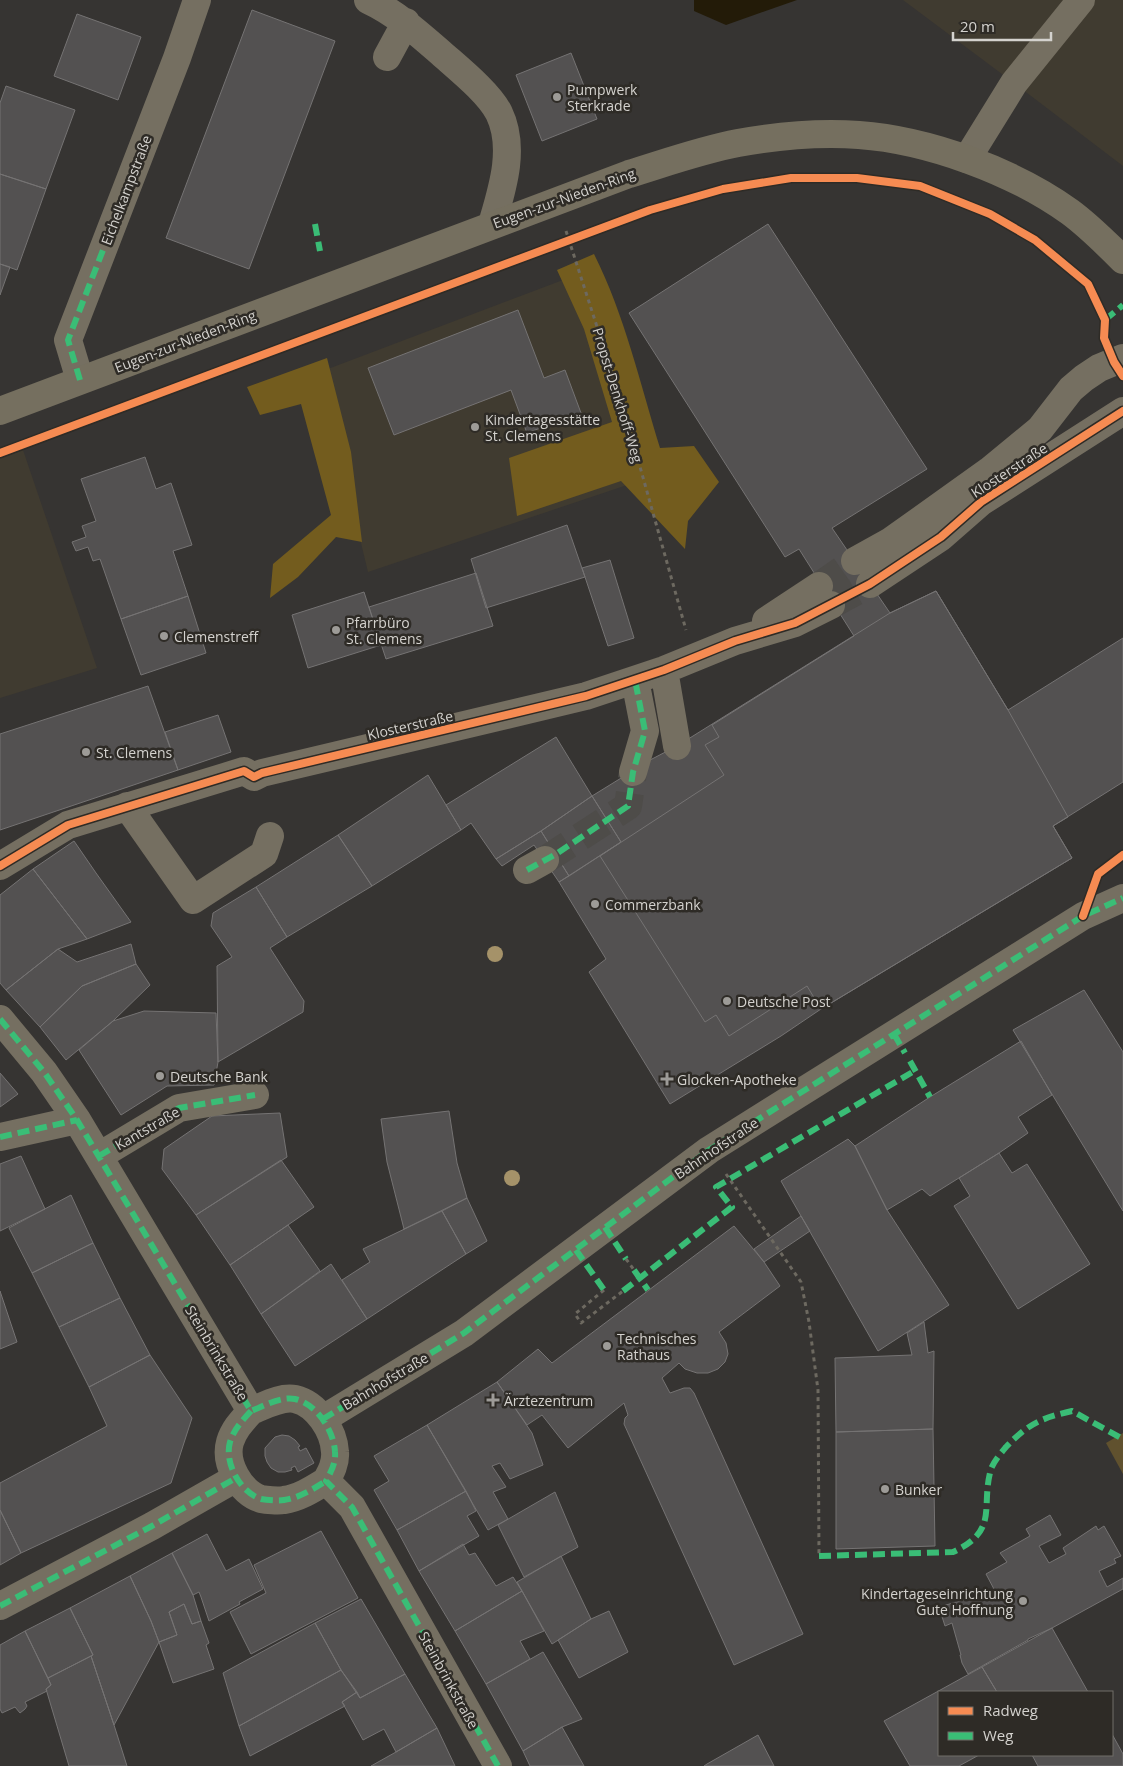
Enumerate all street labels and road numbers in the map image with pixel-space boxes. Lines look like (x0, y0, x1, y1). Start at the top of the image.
street label: Eichelkampstraße (96, 132, 156, 248)
street label: Eugen-zur-Nieden-Ring (490, 163, 638, 233)
street label: Eugen-zur-Nieden-Ring (112, 305, 259, 377)
street label: Propst-Denkhoff-Weg (588, 325, 648, 465)
street label: Klosterstraße (967, 438, 1051, 502)
street label: Klosterstraße (365, 706, 455, 744)
street label: Kantstraße (111, 1102, 183, 1154)
street label: Bahnhofstraße (670, 1113, 762, 1183)
street label: Steinbrinkstraße (181, 1302, 253, 1404)
street label: Bahnhofstraße (338, 1348, 432, 1414)
street label: Steinbrinkstraße (414, 1628, 484, 1732)

